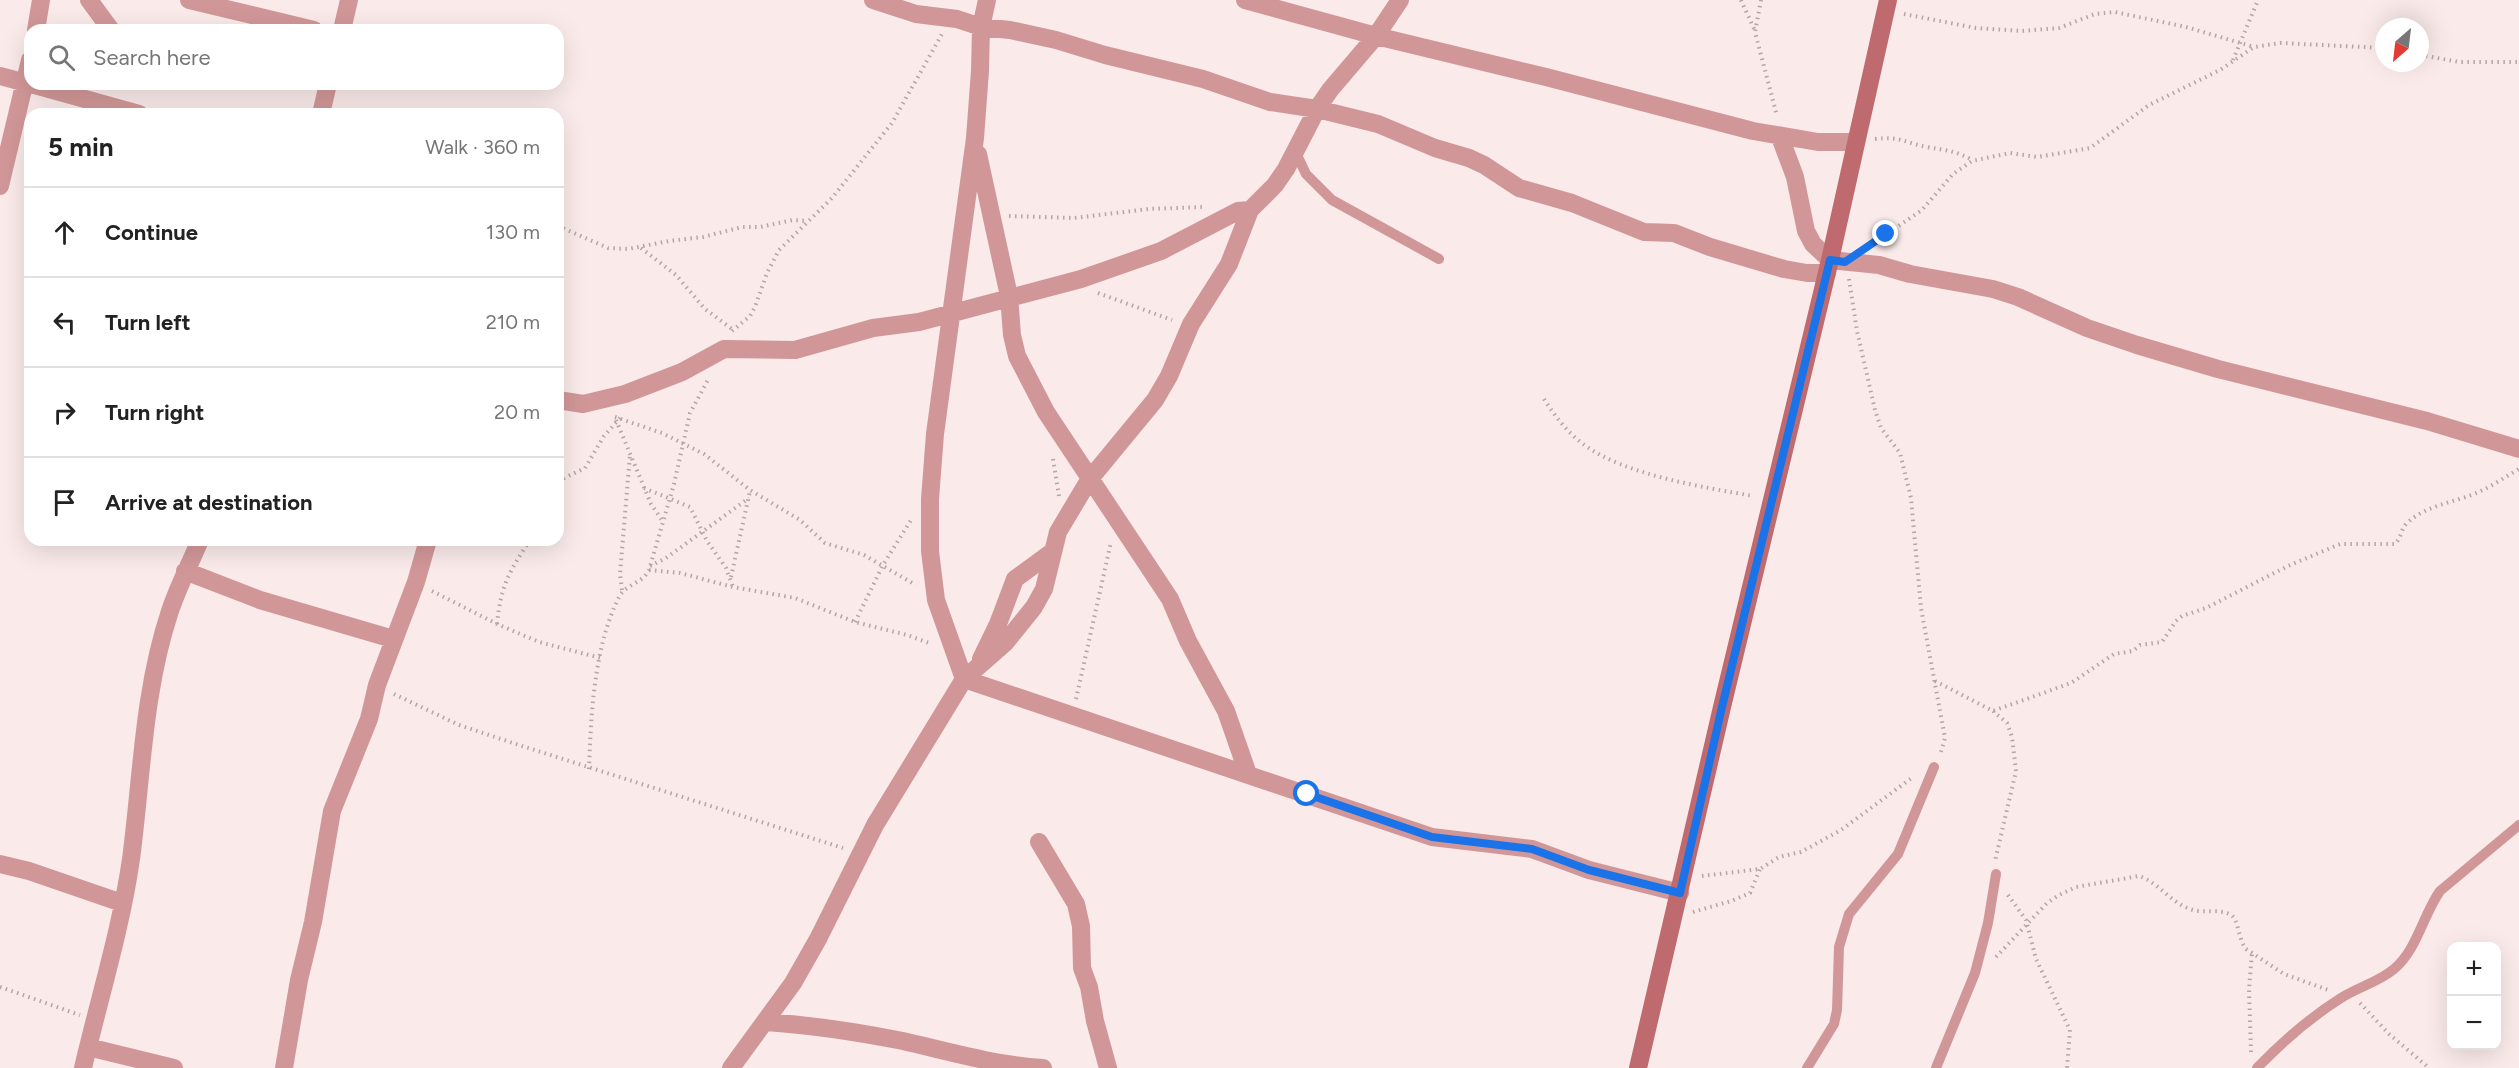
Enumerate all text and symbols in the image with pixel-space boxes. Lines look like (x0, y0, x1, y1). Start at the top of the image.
north arrow (2375, 18, 2429, 72)
search box (24, 24, 564, 90)
icon: search (45, 41, 78, 74)
text: Search here (93, 44, 211, 71)
text: 5 min (48, 131, 114, 163)
text: Walk · 360 m (425, 135, 540, 159)
icon: ahead (48, 216, 81, 249)
text: Continue (105, 219, 198, 246)
text: 130 m (486, 220, 540, 244)
route end (1872, 220, 1898, 246)
icon: left (48, 306, 81, 339)
text: Turn left (105, 309, 191, 336)
text: 210 m (486, 310, 540, 334)
icon: right (48, 396, 81, 429)
text: Turn right (105, 399, 204, 426)
text: 20 m (494, 400, 540, 424)
icon: arrive (48, 486, 81, 519)
text: Arrive at destination (105, 489, 313, 516)
route start (1293, 780, 1319, 806)
map controls (2447, 942, 2501, 1050)
button: + (2447, 942, 2501, 996)
button: − (2447, 996, 2501, 1050)

